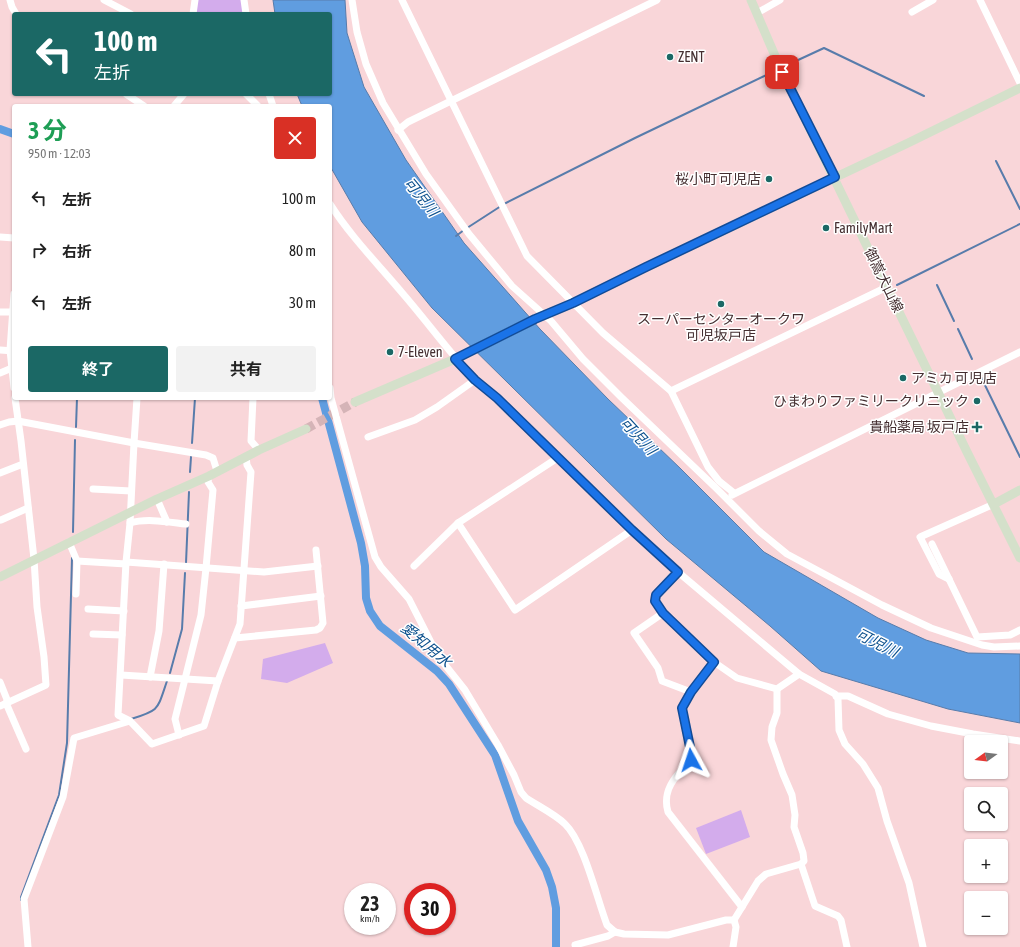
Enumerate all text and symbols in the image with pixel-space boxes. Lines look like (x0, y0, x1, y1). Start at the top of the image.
text: 100 m (94, 25, 157, 57)
icon: left (28, 28, 80, 80)
place label: ZENT (678, 49, 705, 65)
marker: ZENT (665, 52, 675, 62)
pin (765, 55, 799, 89)
icon: arrive (771, 61, 793, 83)
text: 左折 (94, 62, 130, 83)
text: 3 分 (28, 117, 67, 144)
button: close (274, 117, 316, 159)
text: 950 m · 12:03 (28, 146, 91, 161)
place label: 桜小町 可児店 (675, 171, 761, 187)
water label: 可児川 (401, 174, 443, 221)
marker: 桜小町 可児店 (764, 174, 774, 184)
icon: left (28, 187, 50, 209)
text: 100 m (282, 190, 316, 207)
text: 左折 (62, 191, 92, 208)
place label: FamilyMart (834, 220, 892, 236)
marker: FamilyMart (821, 223, 831, 233)
icon: right (28, 239, 50, 261)
text: 80 m (289, 242, 316, 259)
text: 右折 (62, 243, 92, 260)
street label: 御嵩犬山線 (861, 245, 907, 315)
icon: left (28, 291, 50, 313)
text: 30 m (289, 294, 316, 311)
text: 左折 (62, 295, 92, 312)
marker: スーパーセンターオークワ 可児坂戸店 (716, 299, 726, 309)
place label: スーパーセンターオークワ 可児坂戸店 (637, 311, 805, 343)
place label: 7-Eleven (398, 344, 443, 360)
button: 終了 (28, 346, 168, 392)
button: 共有 (176, 346, 316, 392)
marker: 7-Eleven (385, 347, 395, 357)
place label: アミカ 可児店 (911, 370, 997, 386)
marker: アミカ 可児店 (898, 373, 908, 383)
place label: ひまわりファミリークリニック (773, 393, 969, 409)
marker: ひまわりファミリークリニック (972, 396, 982, 406)
water label: 可児川 (617, 413, 661, 459)
place label: 貴船薬局 坂戸店 (869, 419, 969, 435)
marker: 貴船薬局 坂戸店 (972, 422, 982, 432)
water label: 愛知用水 (398, 619, 456, 672)
water label: 可児川 (853, 625, 903, 661)
north arrow (964, 735, 1008, 779)
map controls (964, 735, 1008, 935)
position arrow (670, 739, 712, 781)
button: search (964, 787, 1008, 831)
button: + (964, 839, 1008, 883)
speed limit sign: 30 (404, 883, 456, 935)
button: − (964, 891, 1008, 935)
text: 23 (361, 892, 379, 915)
text: km/h (360, 913, 380, 924)

